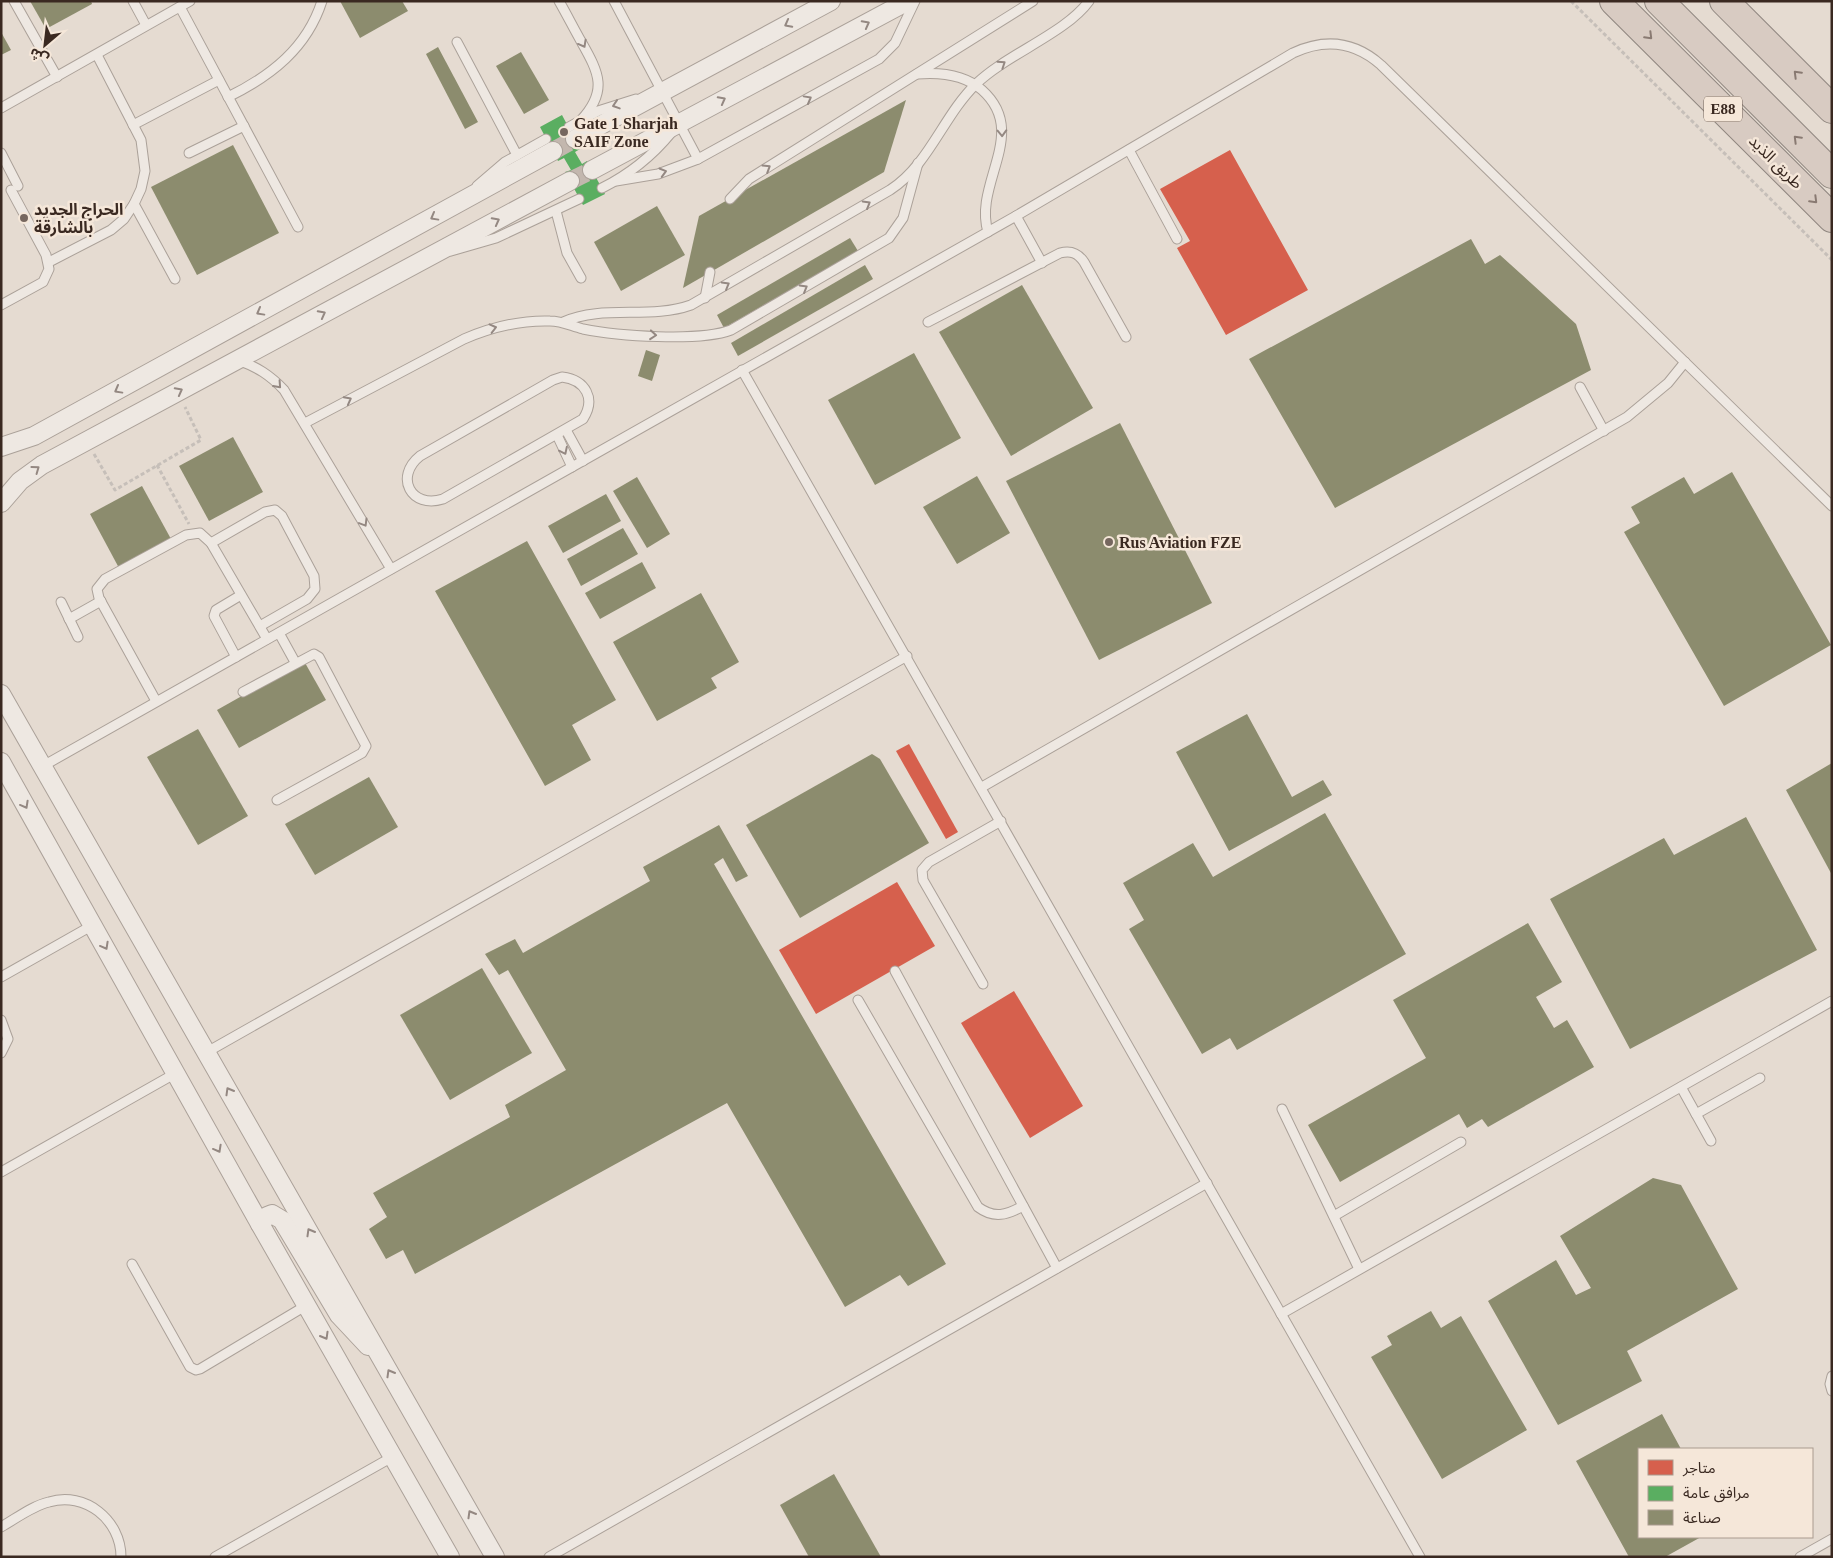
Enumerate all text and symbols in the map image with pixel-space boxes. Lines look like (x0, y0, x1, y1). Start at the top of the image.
one-way arrow (784, 18, 793, 28)
north arrow (20, 20, 70, 70)
one-way arrow (861, 20, 870, 30)
one-way arrow (1643, 30, 1652, 39)
one-way arrow (576, 38, 586, 47)
text: ش (27, 45, 51, 67)
one-way arrow (996, 61, 1006, 70)
one-way arrow (1794, 71, 1803, 80)
one-way arrow (802, 95, 811, 105)
one-way arrow (717, 96, 726, 106)
road number: E88 (1704, 96, 1742, 122)
one-way arrow (612, 99, 620, 109)
place label: Gate 1 Sharjah SAIF Zone (574, 115, 678, 150)
marker: Gate 1 Sharjah SAIF Zone (558, 126, 570, 138)
one-way arrow (996, 129, 1007, 137)
street label: طريق الذيد (1744, 132, 1806, 194)
one-way arrow (1794, 136, 1803, 145)
one-way arrow (761, 165, 770, 174)
one-way arrow (659, 168, 667, 178)
one-way arrow (1808, 194, 1817, 203)
one-way arrow (861, 200, 870, 210)
place label: الحراج الجديد بالشارقة (34, 201, 123, 237)
one-way arrow (430, 211, 439, 221)
marker: الحراج الجديد بالشارقة (18, 212, 30, 224)
one-way arrow (491, 217, 500, 227)
one-way arrow (721, 282, 730, 292)
one-way arrow (798, 284, 807, 294)
one-way arrow (257, 306, 266, 316)
one-way arrow (317, 310, 326, 320)
one-way arrow (489, 323, 498, 334)
one-way arrow (650, 329, 658, 340)
one-way arrow (272, 379, 281, 388)
one-way arrow (114, 384, 123, 394)
one-way arrow (173, 387, 182, 397)
one-way arrow (343, 396, 352, 406)
one-way arrow (558, 446, 568, 455)
one-way arrow (30, 466, 40, 475)
one-way arrow (357, 517, 367, 526)
place label: Rus Aviation FZE (1119, 534, 1241, 551)
marker: Rus Aviation FZE (1103, 536, 1115, 548)
one-way arrow (19, 799, 29, 808)
one-way arrow (99, 941, 109, 950)
one-way arrow (226, 1087, 236, 1096)
one-way arrow (212, 1144, 222, 1153)
one-way arrow (306, 1228, 316, 1237)
one-way arrow (318, 1331, 328, 1340)
one-way arrow (386, 1370, 396, 1379)
legend (1638, 1448, 1813, 1538)
text: متاجر (1682, 1460, 1716, 1477)
text: مرافق عامة (1683, 1485, 1750, 1503)
text: صناعة (1683, 1510, 1721, 1526)
one-way arrow (467, 1511, 477, 1520)

